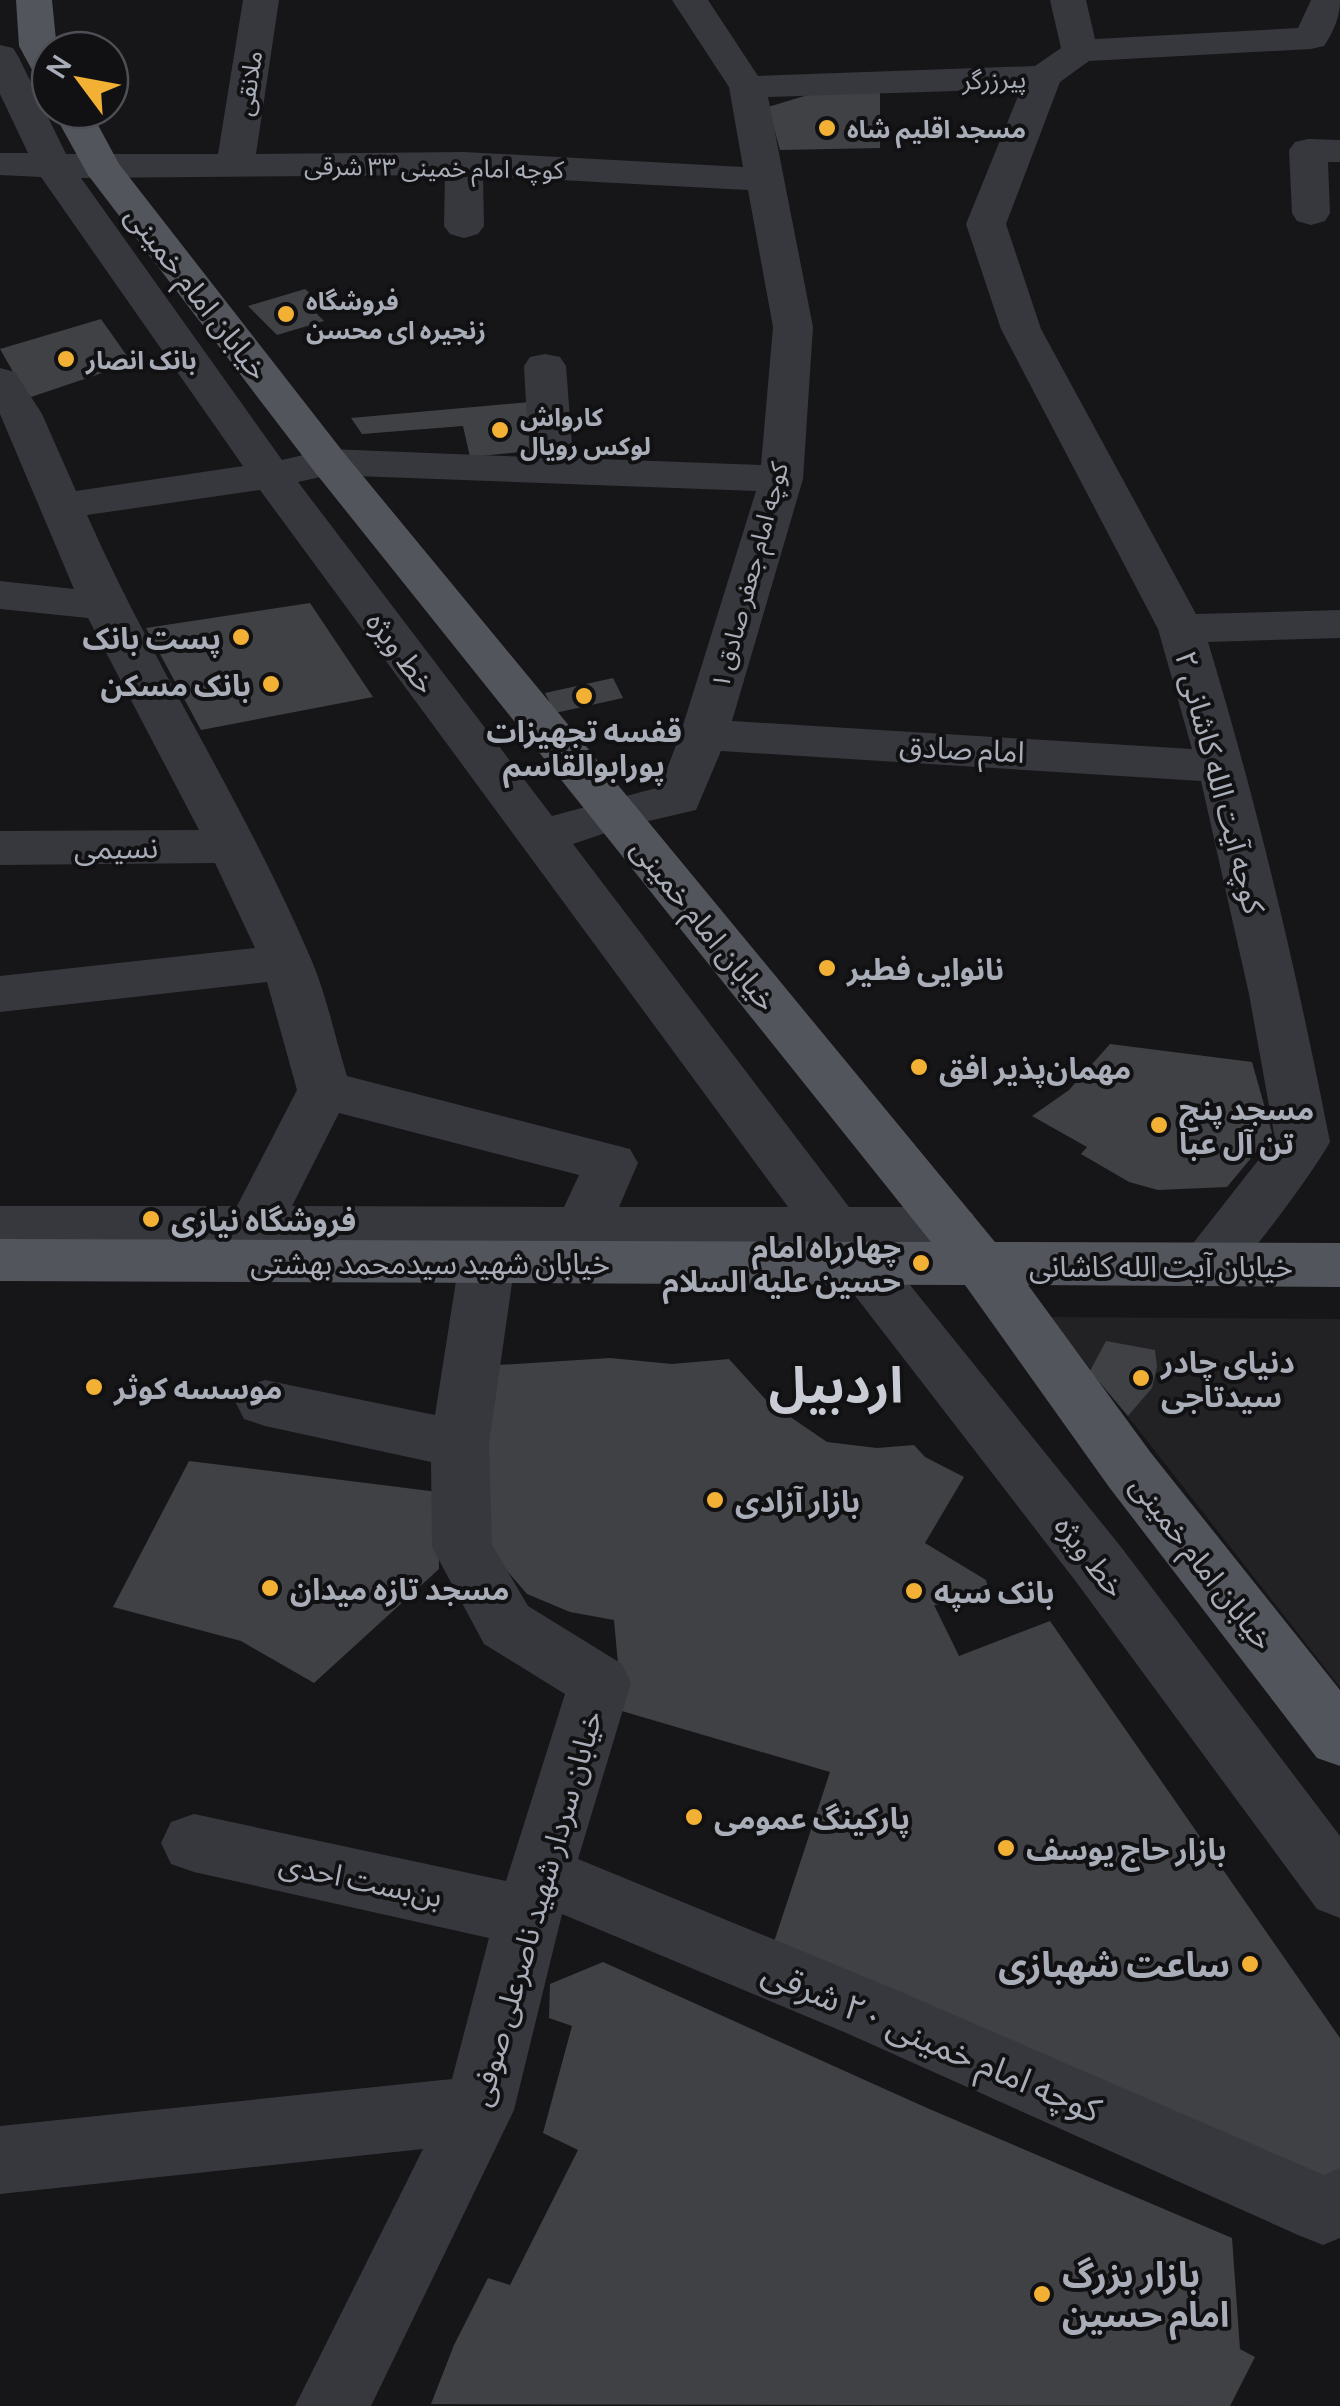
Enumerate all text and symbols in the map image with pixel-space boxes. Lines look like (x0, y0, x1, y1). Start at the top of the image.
north arrow (30, 30, 130, 130)
text: N (37, 48, 79, 85)
street label: ملانقی (226, 48, 270, 118)
street label: پیرزرگر (960, 60, 1027, 98)
place label: مسجد اقلیم شاه (847, 111, 1026, 149)
marker: مسجد اقلیم شاه (816, 117, 838, 139)
street label: کوچه امام خمینی ۳۳ شرقی (304, 147, 565, 190)
street label: خیابان امام خمینی (114, 196, 279, 390)
place label: فروشگاه زنجیره ای محسن (306, 283, 486, 347)
marker: فروشگاه زنجیره ای محسن (275, 303, 297, 325)
place label: بانک انصار (85, 342, 197, 377)
marker: بانک انصار (55, 348, 77, 370)
place label: کارواش لوکس رویال (520, 399, 651, 463)
marker: کارواش لوکس رویال (489, 419, 511, 441)
street label: کوچه امام جعفر صادق ۱ (702, 457, 799, 693)
street label: خط ویژه (357, 602, 447, 702)
place label: پست بانک (82, 617, 221, 658)
marker: پست بانک (230, 626, 252, 648)
street label: کوچه آیت الله کاشانی ۲ (1166, 646, 1276, 919)
place label: بانک مسکن (100, 664, 251, 705)
marker: بانک مسکن (260, 673, 282, 695)
marker: قفسه تجهیزات پورابوالقاسم (573, 685, 595, 707)
place label: قفسه تجهیزات پورابوالقاسم (486, 710, 682, 789)
street label: امام صادق (898, 724, 1026, 775)
street label: نسیمی (74, 826, 158, 868)
street label: خیابان امام خمینی (620, 829, 788, 1021)
place label: نانوایی فطیر (845, 948, 1004, 989)
marker: نانوایی فطیر (816, 957, 838, 979)
place label: مهمان‌پذیر افق (939, 1047, 1131, 1088)
marker: مهمان‌پذیر افق (908, 1056, 930, 1078)
place label: مسجد پنج تن آل عبا (1179, 1088, 1314, 1163)
marker: مسجد پنج تن آل عبا (1148, 1114, 1170, 1136)
place label: فروشگاه نیازی (171, 1199, 356, 1240)
marker: فروشگاه نیازی (140, 1208, 162, 1230)
place label: چهارراه امام حسین علیه السلام (663, 1226, 901, 1305)
street label: خیابان شهید سیدمحمد بهشتی (250, 1242, 610, 1283)
street label: خیابان آیت الله کاشانی (1029, 1245, 1293, 1286)
marker: چهارراه امام حسین علیه السلام (910, 1252, 932, 1274)
place label: دنیای چادر سیدتاجی (1159, 1341, 1295, 1416)
district label: اردبیل (769, 1350, 903, 1418)
place label: موسسه کوثر (112, 1367, 283, 1408)
marker: دنیای چادر سیدتاجی (1130, 1367, 1152, 1389)
marker: موسسه کوثر (83, 1376, 105, 1398)
street label: خیابان امام خمینی (1119, 1466, 1284, 1660)
place label: بازار آزادی (735, 1480, 860, 1521)
marker: بازار آزادی (704, 1489, 726, 1511)
street label: خط ویژه (1046, 1506, 1136, 1606)
place label: مسجد تازه میدان (290, 1568, 510, 1609)
place label: بانک سپه (934, 1571, 1055, 1612)
marker: مسجد تازه میدان (259, 1577, 281, 1599)
marker: بانک سپه (903, 1580, 925, 1602)
street label: خیابان سردار شهید ناصرعلی صوفی (459, 1705, 611, 2111)
place label: پارکینگ عمومی (714, 1797, 910, 1838)
marker: پارکینگ عمومی (683, 1806, 705, 1828)
place label: بازار حاج یوسف (1026, 1828, 1227, 1872)
marker: بازار حاج یوسف (995, 1837, 1017, 1859)
street label: بن‌بست احدی (276, 1842, 446, 1916)
place label: ساعت شهبازی (998, 1940, 1230, 1988)
street label: کوچه امام خمینی ۲۰ شرقی (754, 1947, 1109, 2136)
marker: ساعت شهبازی (1239, 1953, 1261, 1975)
place label: بازار بزرگ امام حسین (1062, 2250, 1229, 2341)
marker: بازار بزرگ امام حسین (1031, 2283, 1053, 2305)

